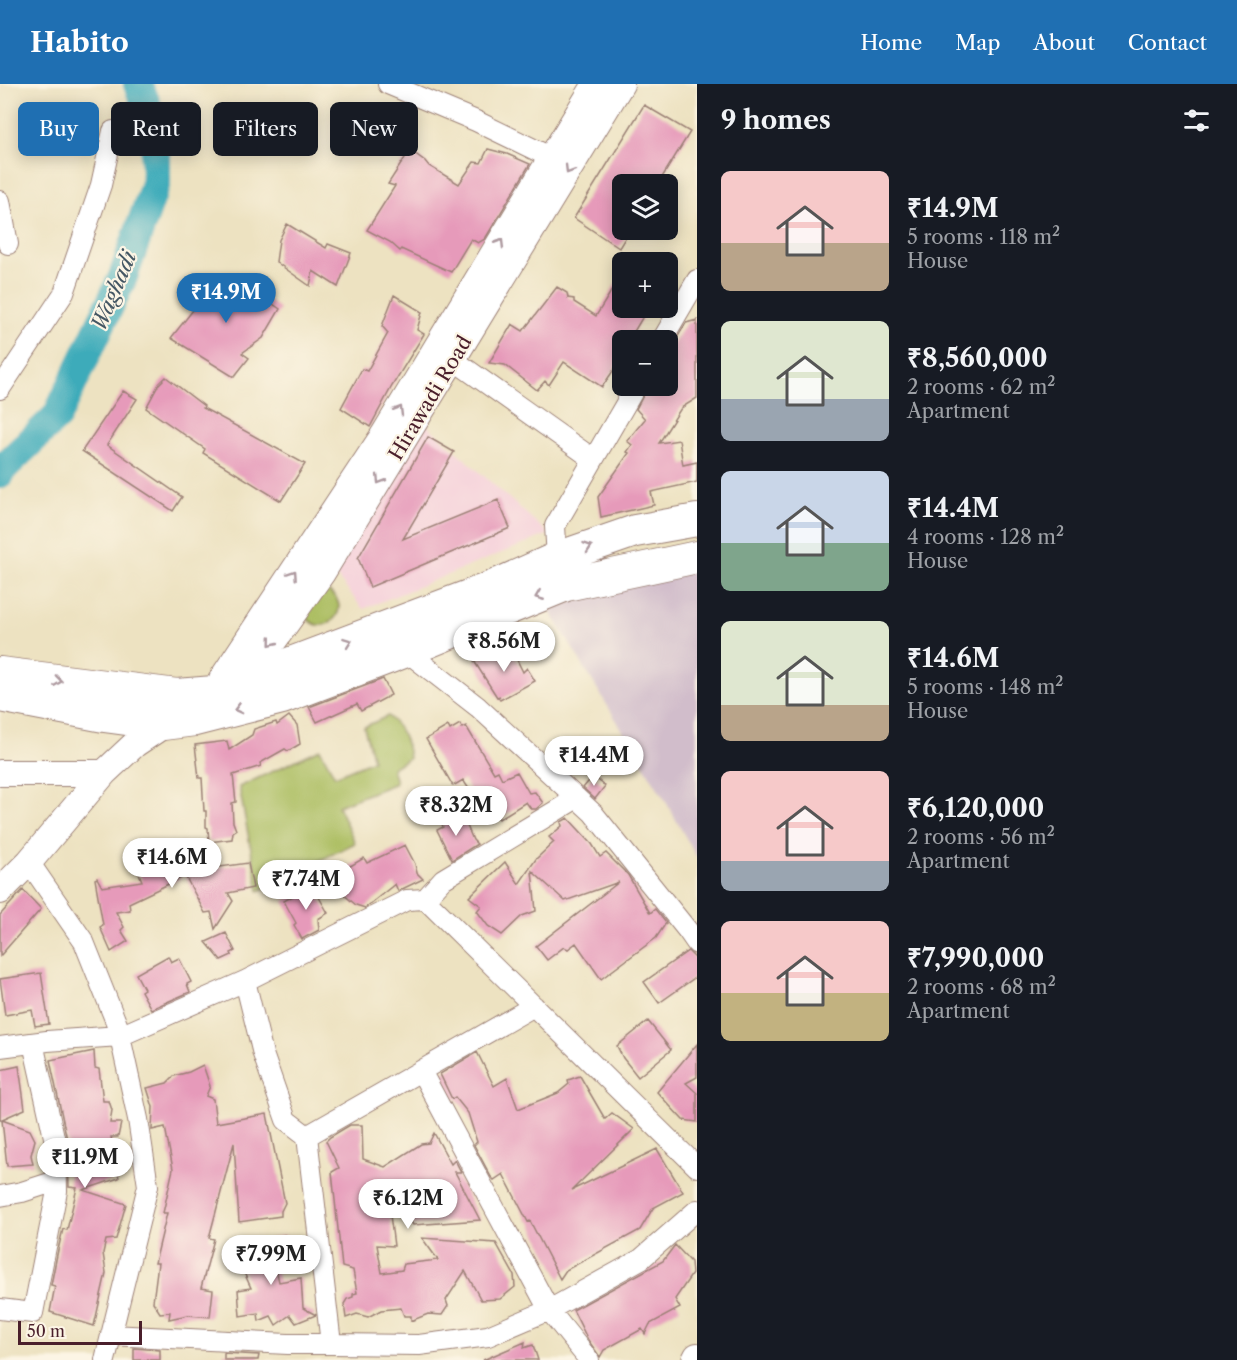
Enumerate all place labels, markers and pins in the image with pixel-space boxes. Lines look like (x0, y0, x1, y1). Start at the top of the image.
pin: ₹14.9M (177, 273, 275, 324)
pin: ₹8.56M (455, 622, 553, 673)
pin: ₹14.4M (545, 736, 643, 787)
pin: ₹8.32M (407, 786, 505, 837)
pin: ₹14.6M (123, 838, 221, 889)
pin: ₹7.74M (257, 860, 355, 911)
pin: ₹11.9M (36, 1138, 134, 1189)
pin: ₹6.12M (359, 1179, 457, 1230)
pin: ₹7.99M (222, 1235, 320, 1286)

